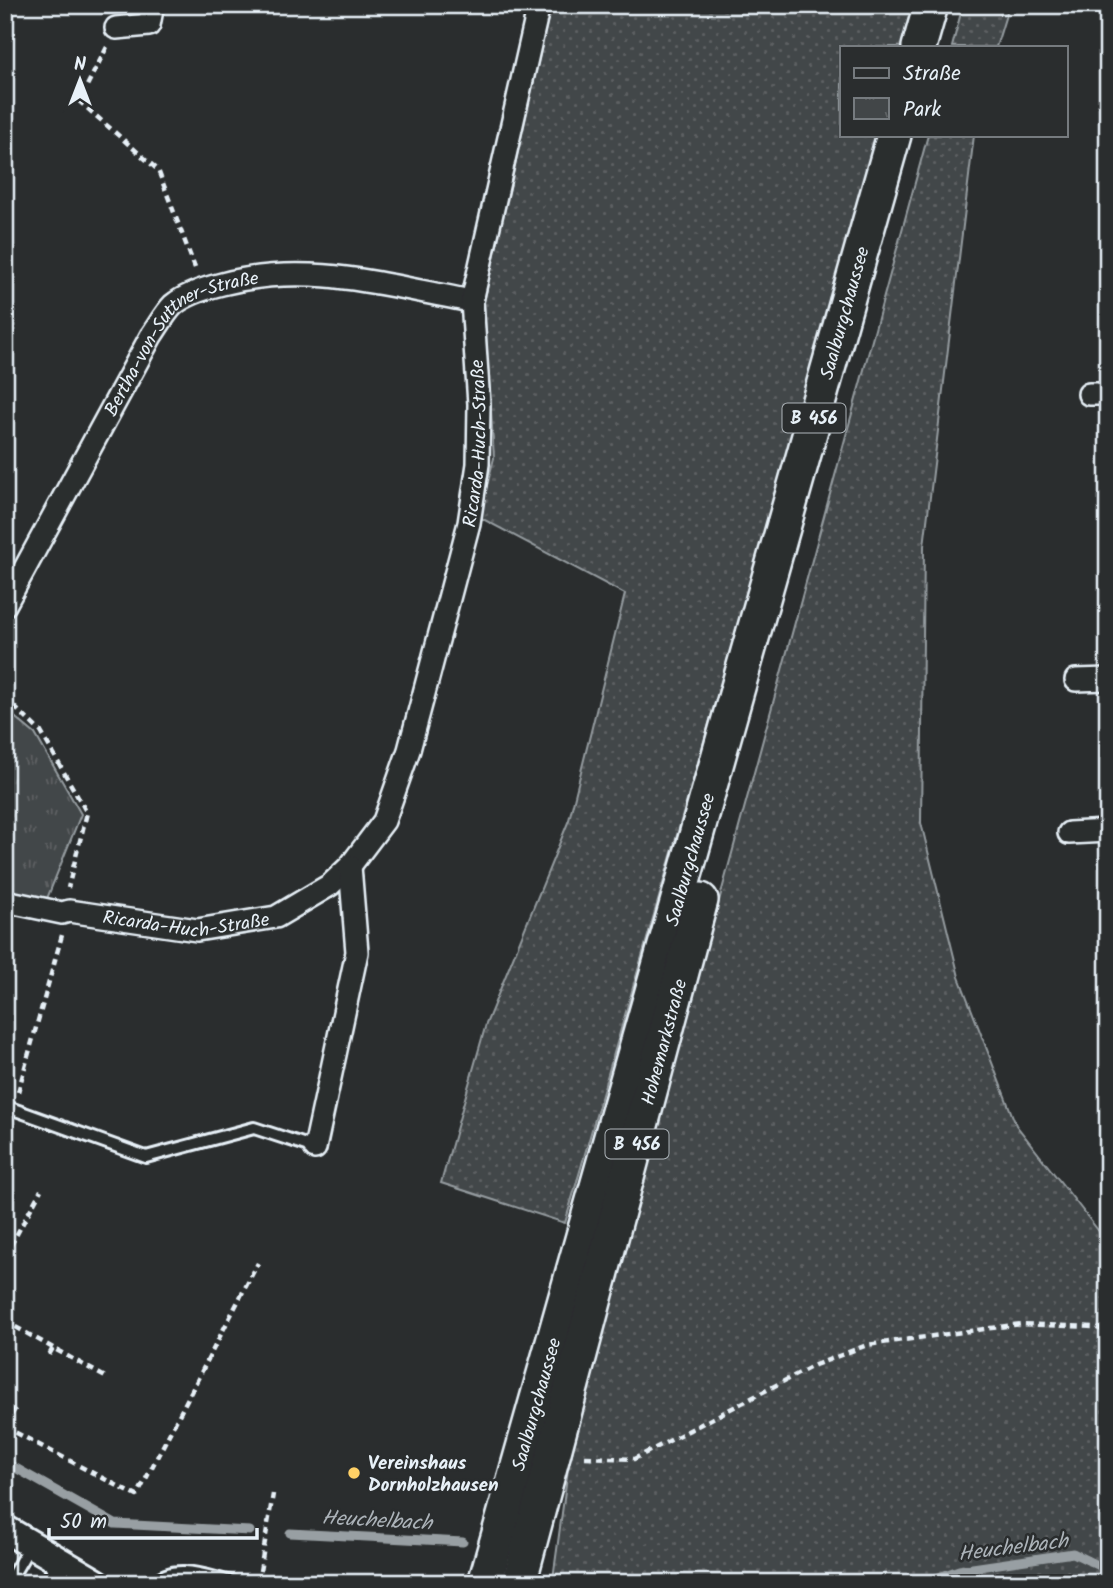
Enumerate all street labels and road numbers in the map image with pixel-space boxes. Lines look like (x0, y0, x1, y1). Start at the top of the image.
street label: Saalburgchaussee (813, 243, 879, 383)
street label: Bertha-von-Suttner-Straße (97, 264, 261, 422)
street label: Ricarda-Huch-Straße (456, 358, 496, 529)
road number: B 456 (782, 404, 846, 432)
street label: Saalburgchaussee (658, 789, 725, 930)
street label: Ricarda-Huch-Straße (101, 903, 272, 947)
street label: Hohemarkstraße (634, 975, 696, 1109)
road number: B 456 (606, 1129, 668, 1158)
street label: Saalburgchaussee (504, 1334, 571, 1475)

